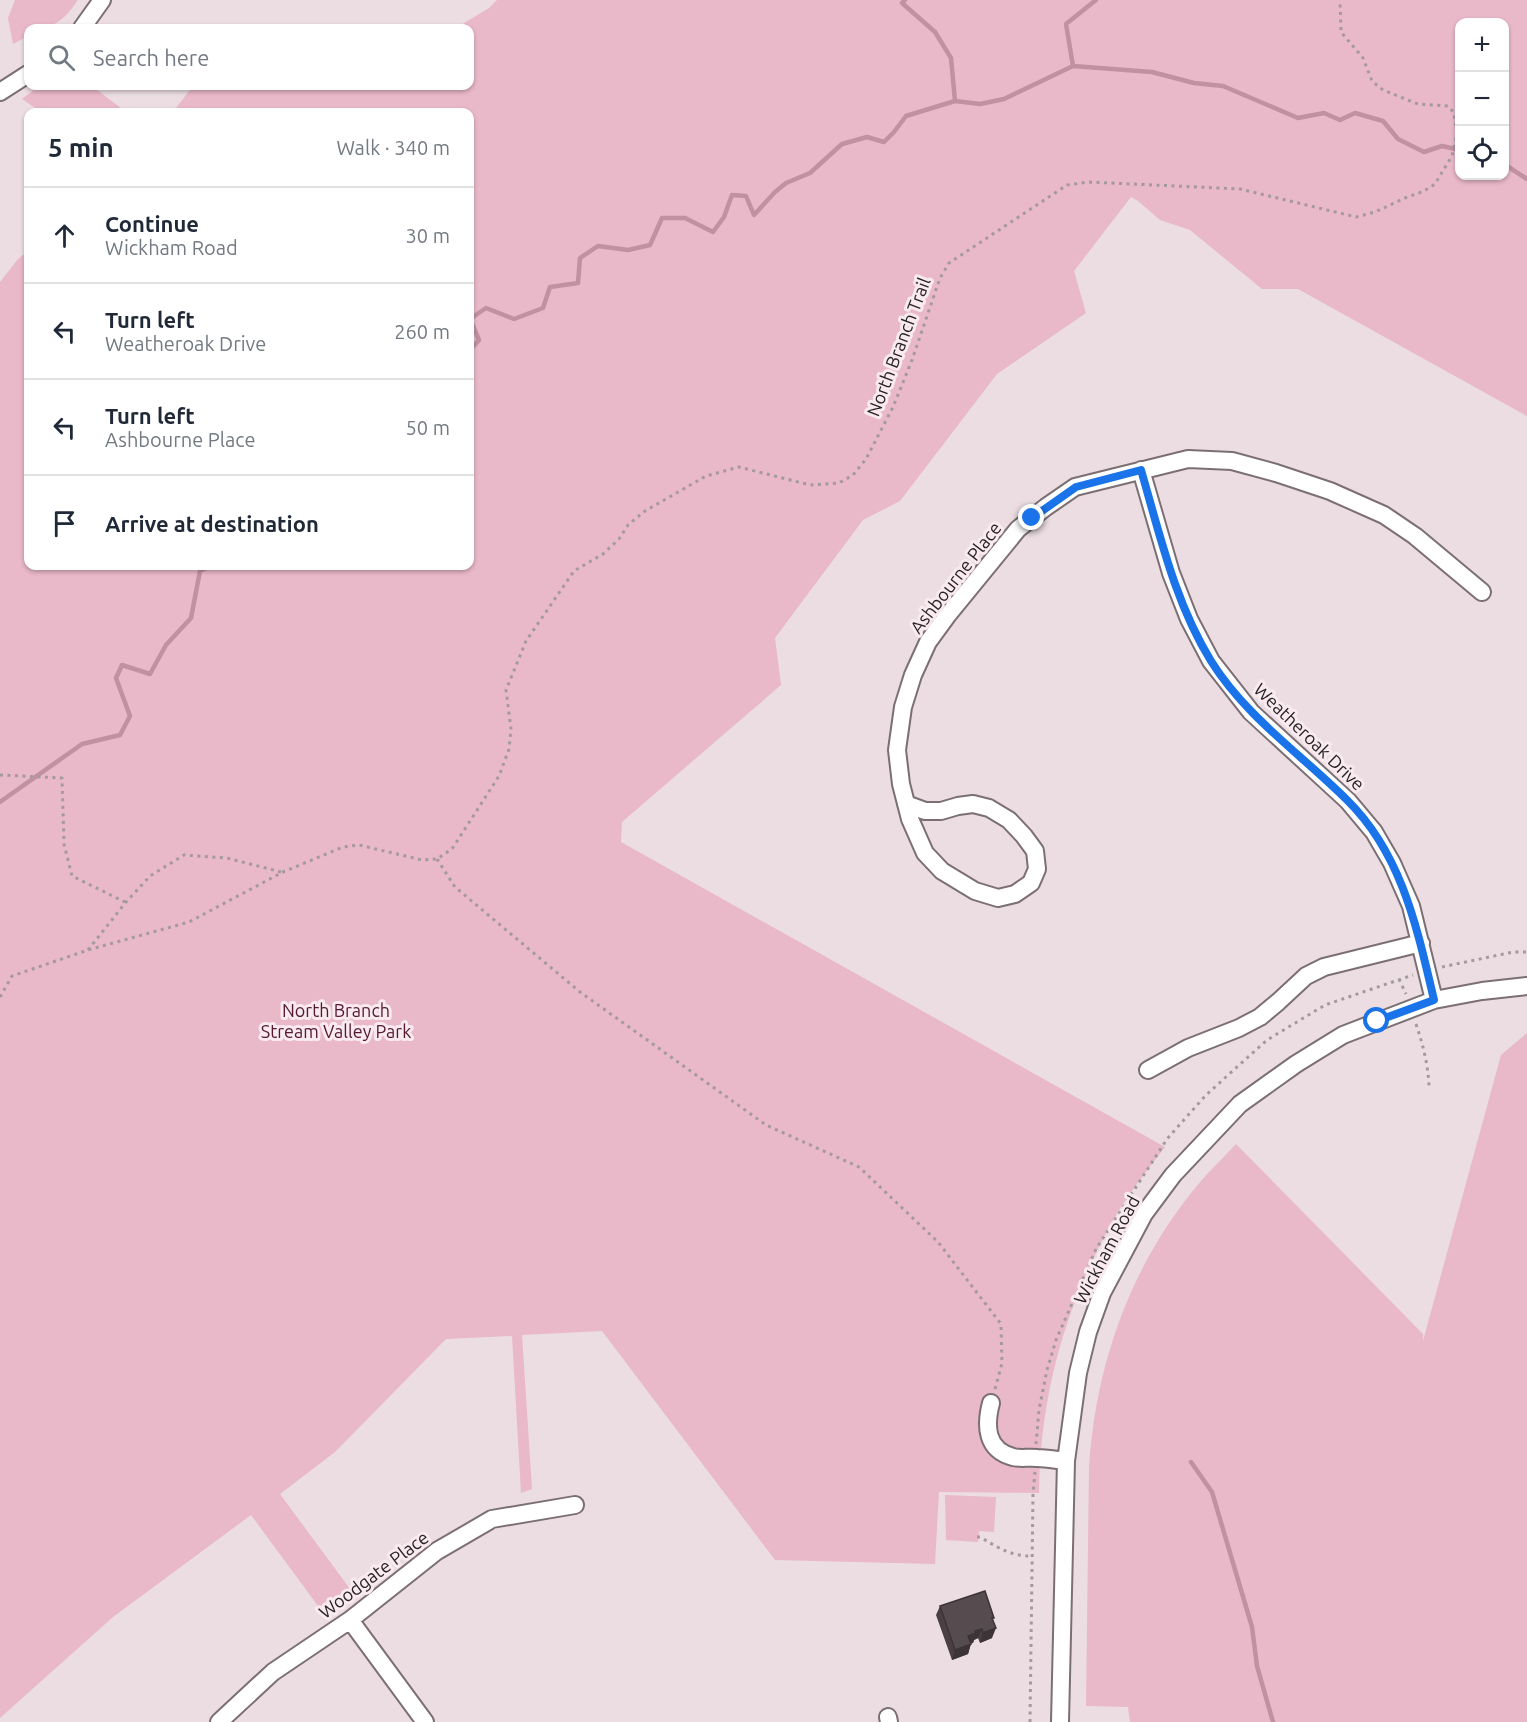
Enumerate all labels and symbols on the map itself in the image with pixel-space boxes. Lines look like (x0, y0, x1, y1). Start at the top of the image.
street label: North Branch Trail (862, 274, 934, 419)
route end (1018, 504, 1044, 530)
street label: Ashbourne Place (906, 518, 1005, 637)
street label: Weatheroak Drive (1251, 679, 1369, 794)
park label: North Branch Stream Valley Park (261, 1000, 411, 1041)
route start (1363, 1007, 1389, 1033)
street label: Wickham Road (1069, 1192, 1143, 1307)
street label: Woodgate Place (315, 1527, 432, 1622)

